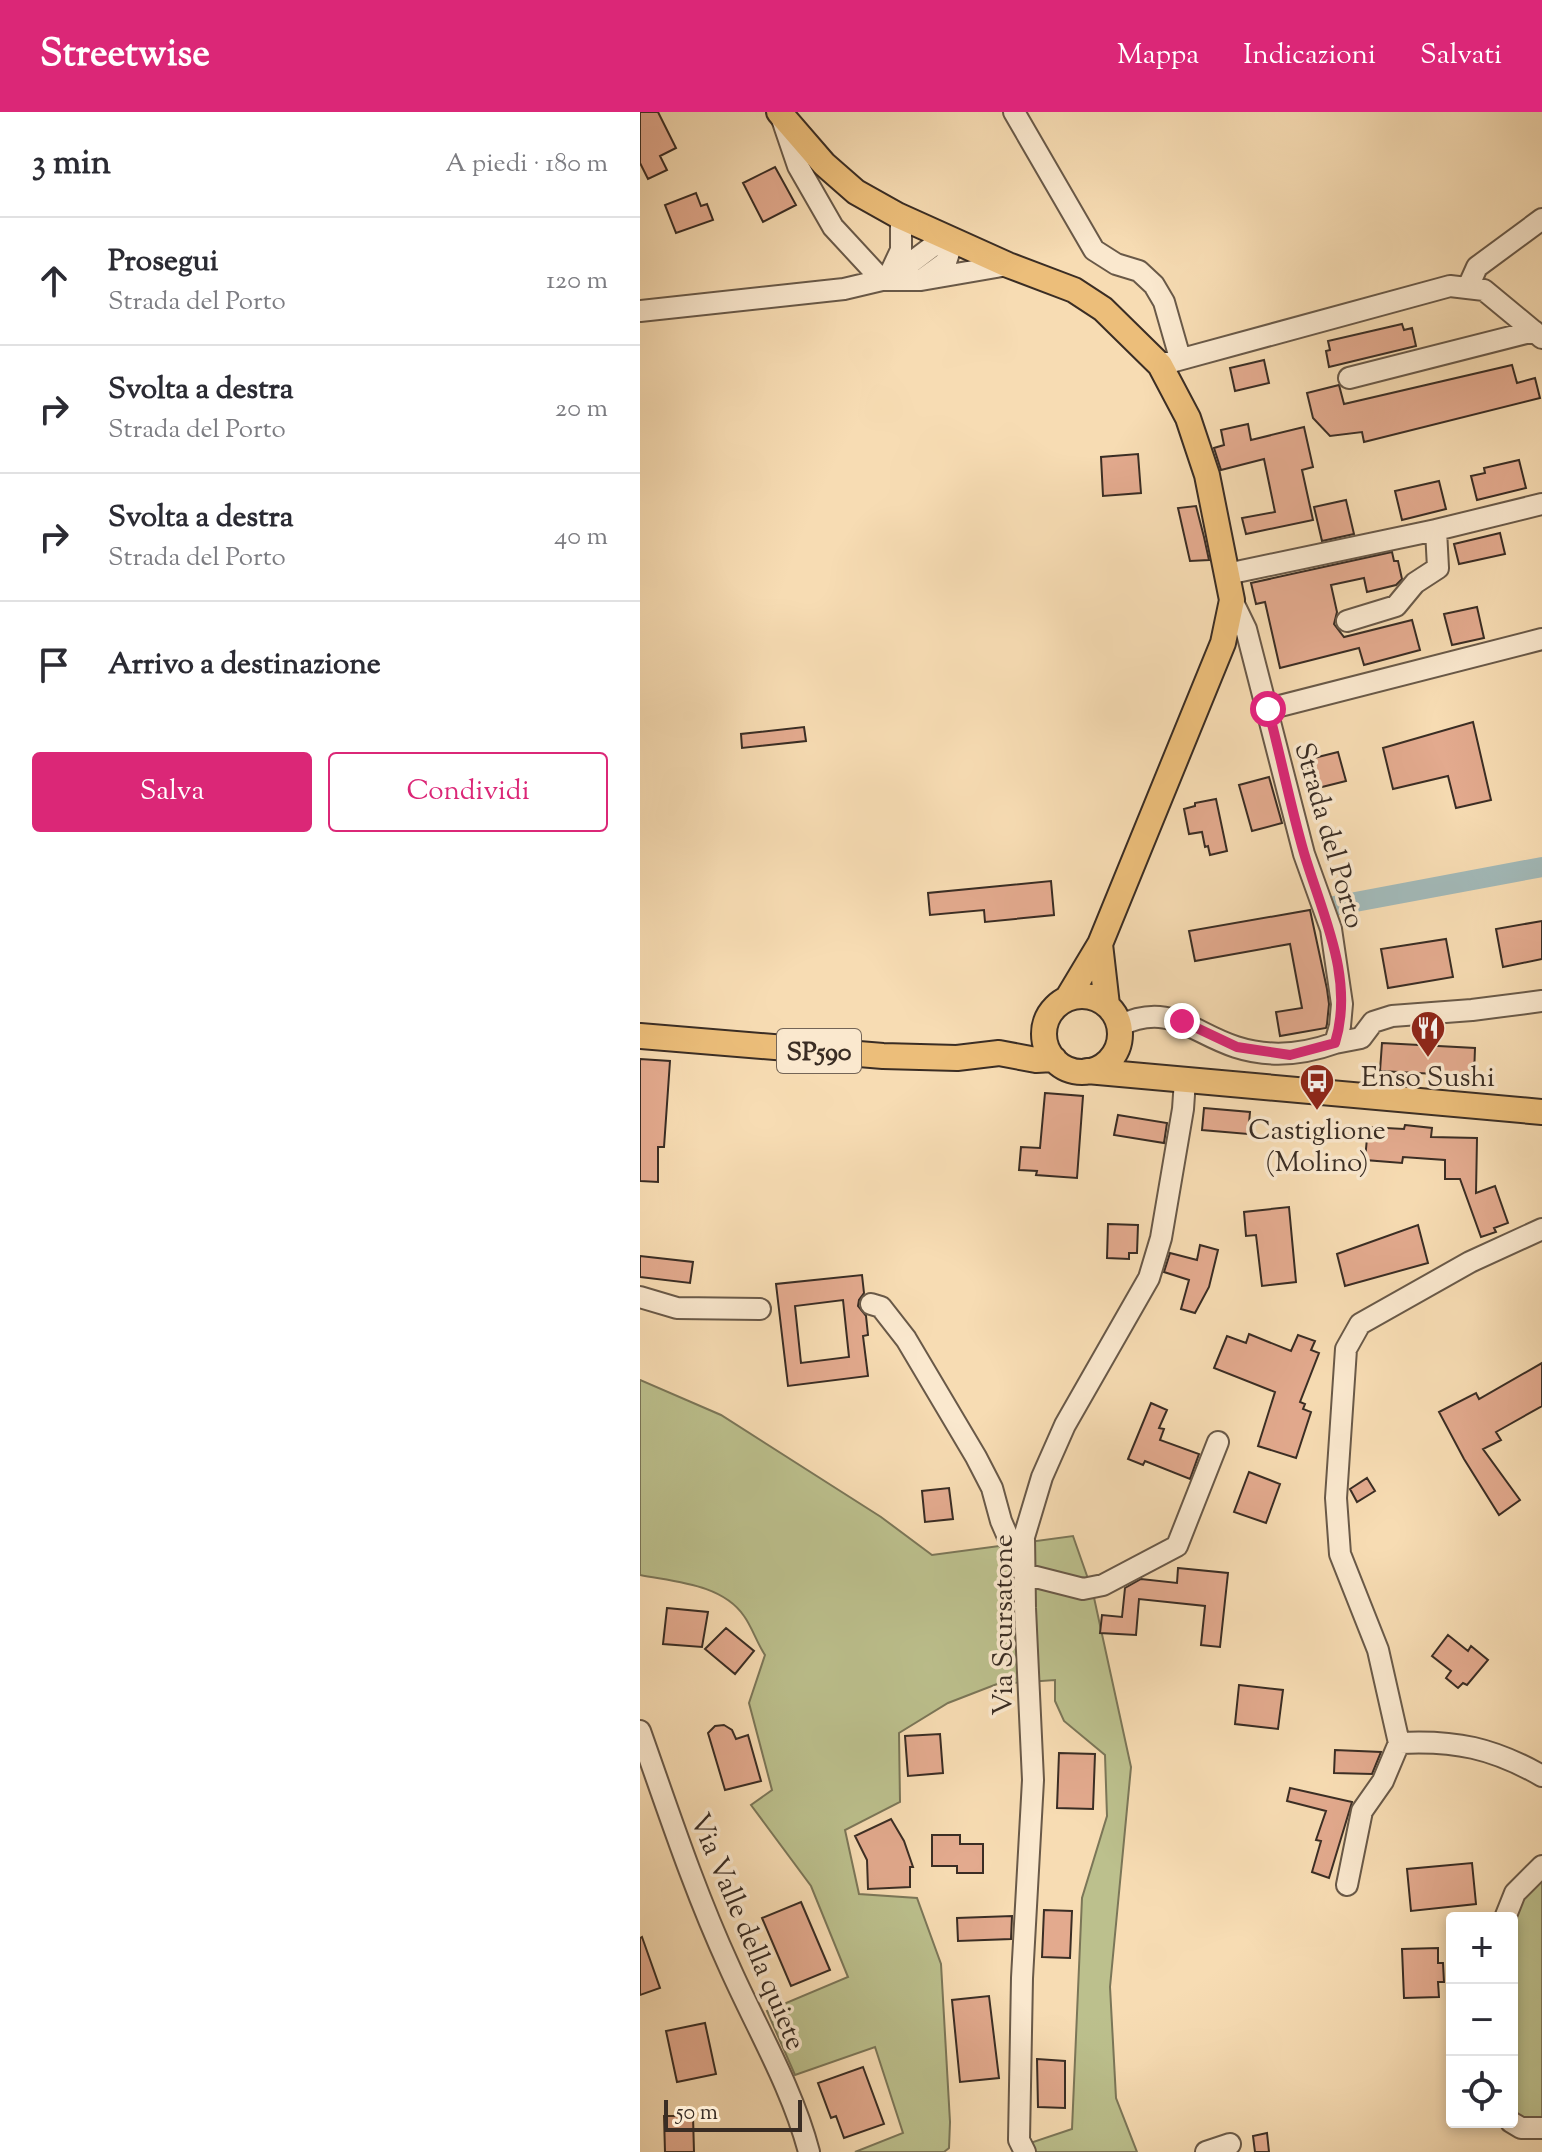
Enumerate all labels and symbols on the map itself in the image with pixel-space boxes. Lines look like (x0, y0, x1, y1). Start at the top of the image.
route start (1250, 691, 1286, 727)
street label: Strada del Porto (1282, 738, 1374, 933)
route end (1164, 1003, 1200, 1039)
restaurant icon: Enso Sushi (1409, 1009, 1447, 1059)
road number: SP590 (777, 1029, 861, 1073)
place label: Enso Sushi (1361, 1059, 1495, 1099)
bus stop icon: Castiglione (Molino) (1298, 1062, 1336, 1112)
place label: Castiglione (Molino) (1248, 1112, 1386, 1184)
street label: Via Scursatone (985, 1534, 1025, 1716)
street label: Via Valle della quiete (678, 1808, 814, 2057)
scale bar (664, 2096, 802, 2132)

